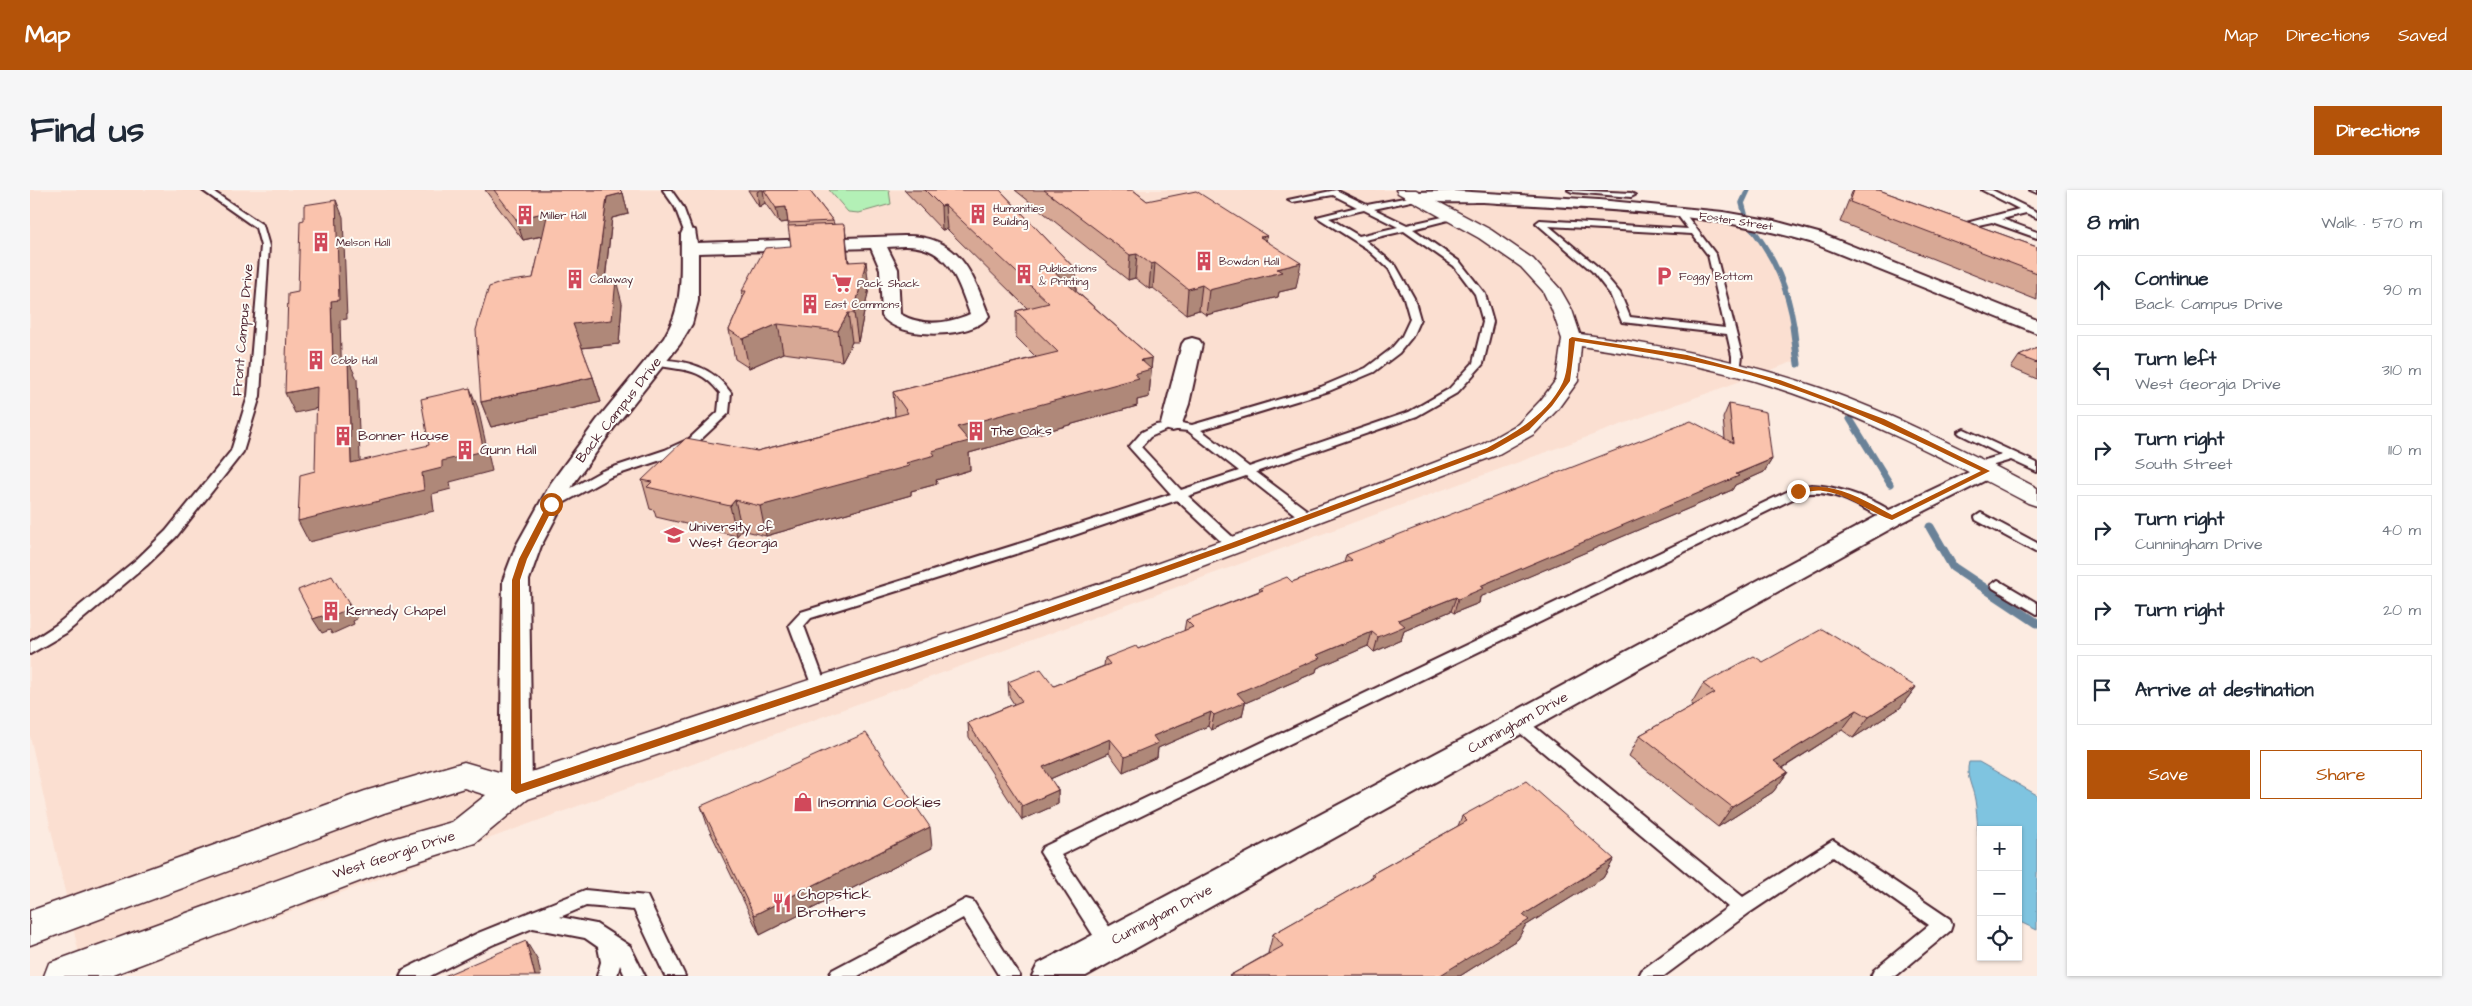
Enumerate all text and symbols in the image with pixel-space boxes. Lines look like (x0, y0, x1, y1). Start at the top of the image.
text: Map (25, 18, 70, 52)
text: Map (2224, 23, 2258, 48)
text: Directions (2286, 23, 2370, 48)
text: Saved (2398, 23, 2447, 48)
text: Find us (30, 106, 144, 155)
button: Directions (2314, 106, 2442, 155)
place label: Humanities Building (993, 201, 1045, 230)
building icon: Humanities Building (967, 203, 989, 225)
building icon: Miller Hall (514, 204, 536, 226)
place label: Miller Hall (540, 208, 587, 223)
street label: Foster Street (1698, 208, 1774, 234)
text: 8 min (2087, 208, 2139, 237)
text: Walk · 570 m (2321, 212, 2422, 234)
building icon: Melson Hall (310, 231, 332, 253)
place label: Melson Hall (336, 235, 390, 250)
building icon: Bowdon Hall (1193, 250, 1215, 272)
place label: Bowdon Hall (1219, 254, 1280, 269)
place label: Publications & Printing (1039, 261, 1098, 290)
street label: Front Campus Drive (227, 263, 259, 397)
building icon: Publications & Printing (1013, 263, 1035, 285)
parking icon: Foggy Bottom (1653, 265, 1675, 287)
text: Continue (2135, 266, 2209, 293)
building icon: Callaway (564, 268, 586, 290)
place label: Foggy Bottom (1679, 269, 1753, 285)
place label: Callaway (590, 272, 633, 288)
supermarket icon: Pack Shack (831, 272, 853, 294)
place label: Pack Shack (857, 276, 920, 291)
icon: ahead (2088, 276, 2116, 304)
text: 90 m (2383, 279, 2421, 301)
building icon: East Commons (799, 293, 821, 315)
text: Back Campus Drive (2135, 293, 2283, 315)
place label: East Commons (825, 297, 900, 312)
text: Turn left (2135, 346, 2216, 373)
building icon: Cobb Hall (305, 349, 327, 371)
place label: Cobb Hall (331, 353, 378, 368)
street label: Back Campus Drive (571, 353, 667, 467)
icon: left (2088, 356, 2116, 384)
text: 310 m (2382, 359, 2421, 381)
text: West Georgia Drive (2135, 373, 2281, 395)
building icon: The Oaks (965, 420, 987, 442)
place label: The Oaks (991, 421, 1052, 441)
building icon: Bonner House (332, 425, 354, 447)
place label: Bonner House (358, 426, 449, 446)
text: Turn right (2135, 426, 2224, 453)
icon: right (2088, 436, 2116, 464)
building icon: Gunn Hall (454, 439, 476, 461)
text: 110 m (2388, 439, 2421, 461)
place label: Gunn Hall (480, 440, 536, 460)
text: South Street (2135, 453, 2233, 475)
route end (1787, 480, 1810, 503)
route start (540, 493, 563, 516)
text: Turn right (2135, 506, 2224, 533)
icon: right (2088, 516, 2116, 544)
place label: University of West Georgia (689, 517, 777, 553)
text: 40 m (2381, 519, 2421, 541)
school or university icon: University of West Georgia (663, 524, 685, 546)
text: Cunningham Drive (2135, 533, 2263, 555)
icon: right (2088, 596, 2116, 624)
text: Turn right (2135, 597, 2224, 624)
text: 20 m (2383, 599, 2421, 621)
building icon: Kennedy Chapel (320, 600, 342, 622)
place label: Kennedy Chapel (346, 601, 446, 621)
icon: arrive (2088, 676, 2116, 704)
text: Arrive at destination (2135, 677, 2314, 704)
street label: Cunningham Drive (1464, 687, 1572, 759)
button: Save (2087, 750, 2250, 799)
button: Share (2260, 750, 2422, 799)
shop icon: Insomnia Cookies (792, 791, 814, 813)
place label: Insomnia Cookies (818, 791, 941, 813)
street label: West Georgia Drive (330, 826, 458, 884)
map controls (1977, 826, 2022, 961)
button: + (1977, 826, 2022, 871)
button: − (1977, 871, 2022, 916)
street label: Cunningham Drive (1108, 880, 1216, 950)
place label: Chopstick Brothers (797, 883, 871, 923)
restaurant icon: Chopstick Brothers (771, 892, 793, 914)
button: locate (1977, 916, 2022, 961)

